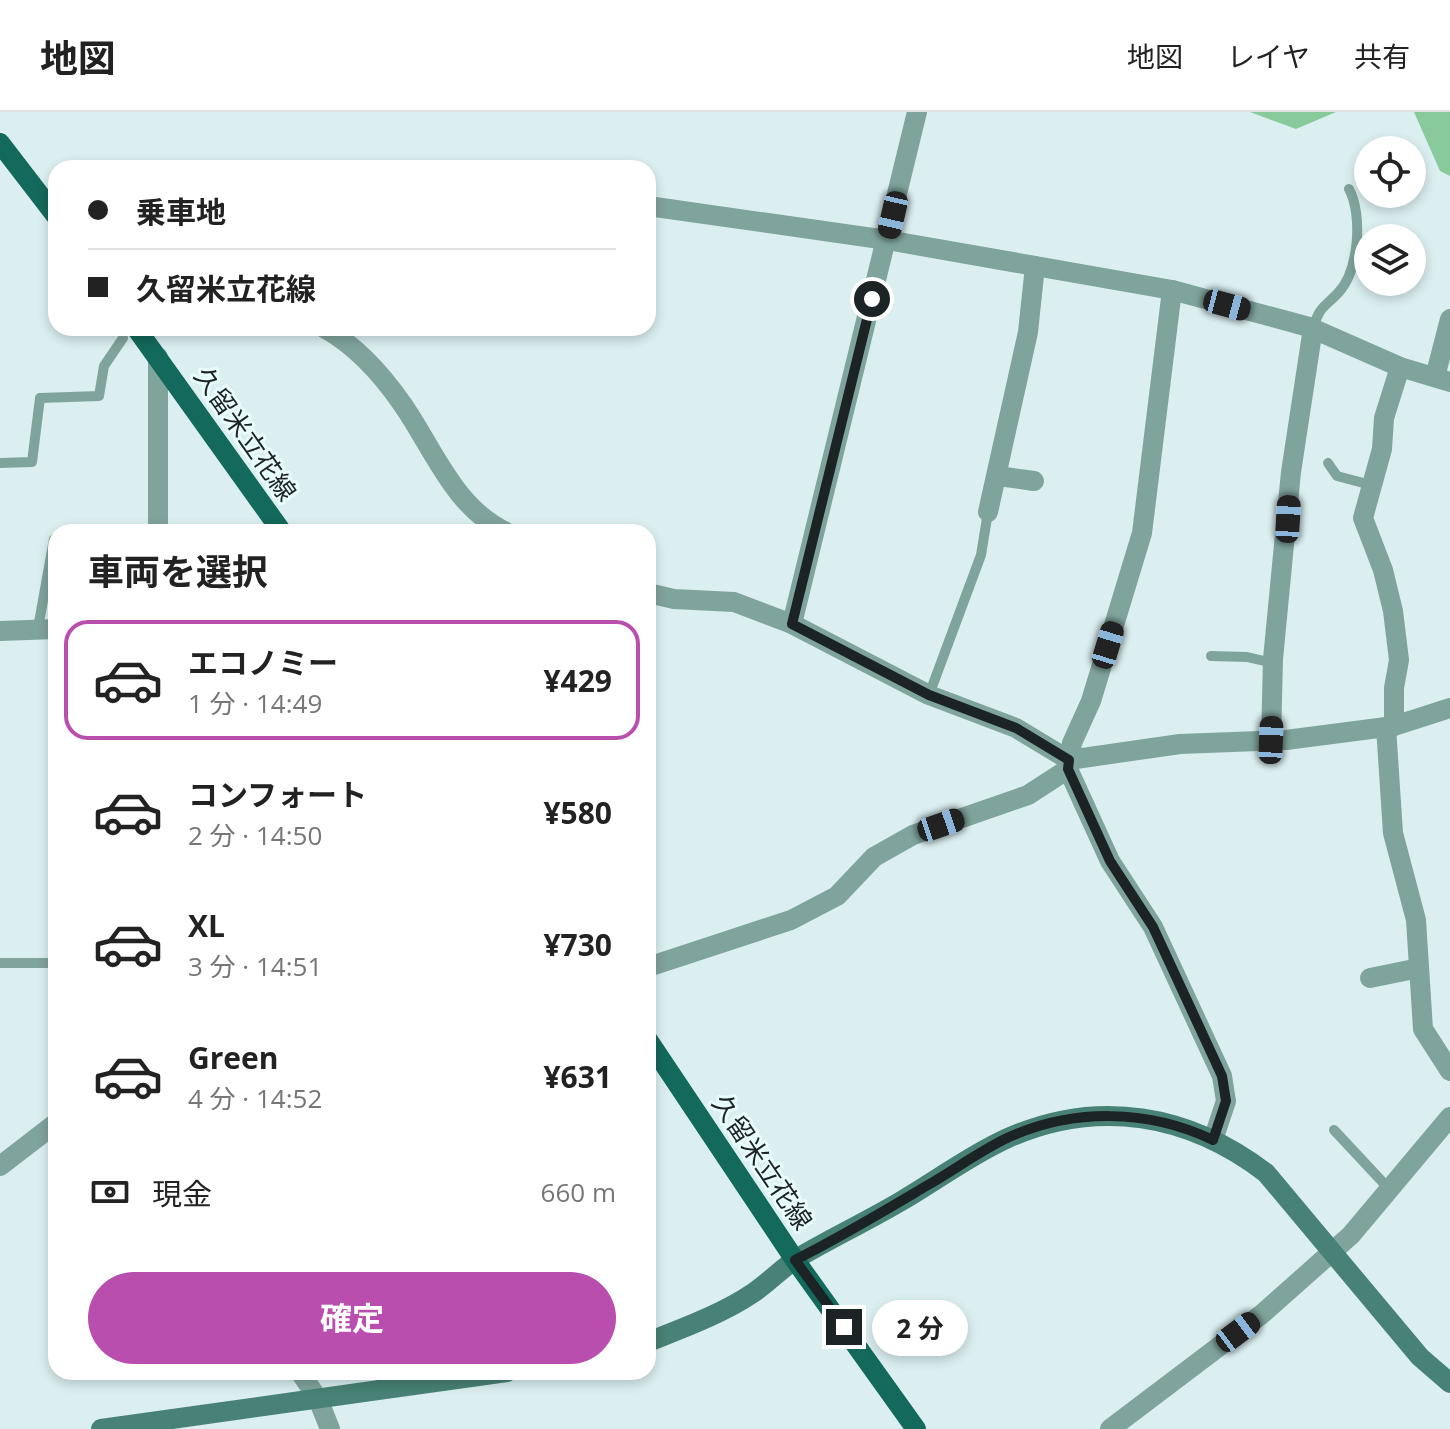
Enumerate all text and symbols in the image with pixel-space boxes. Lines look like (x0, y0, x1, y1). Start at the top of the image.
text: 地図 (40, 31, 116, 83)
text: 地図 (1127, 37, 1183, 75)
text: レイヤ (1227, 37, 1310, 75)
text: 共有 (1354, 37, 1410, 75)
map controls (1354, 136, 1426, 296)
button: locate (1354, 136, 1426, 208)
car (876, 189, 910, 241)
text: 乗車地 (136, 191, 226, 232)
button: layers (1354, 224, 1426, 296)
text: 久留米立花線 (136, 268, 316, 309)
route start (854, 281, 890, 317)
car (1201, 287, 1253, 323)
street label: 久留米立花線 (186, 359, 305, 508)
car (1275, 494, 1301, 544)
text: 車両を選択 (88, 547, 268, 596)
car (1090, 619, 1126, 671)
text: エコノミー (188, 642, 338, 683)
icon: car (92, 644, 164, 716)
text: ¥429 (543, 660, 612, 701)
text: 1 分 · 14:49 (188, 685, 322, 721)
car (1258, 716, 1284, 764)
text: コンフォート (188, 774, 367, 815)
icon: car (92, 776, 164, 848)
text: ¥580 (543, 792, 612, 833)
car (914, 806, 968, 844)
text: 2 分 · 14:50 (188, 817, 322, 853)
text: XL (188, 905, 225, 946)
icon: car (92, 908, 164, 980)
text: ¥730 (543, 924, 612, 965)
text: 3 分 · 14:51 (188, 948, 322, 984)
text: Green (188, 1037, 279, 1078)
icon: car (92, 1040, 164, 1112)
text: ¥631 (543, 1056, 612, 1097)
text: 4 分 · 14:52 (188, 1080, 322, 1116)
street label: 久留米立花線 (704, 1087, 821, 1236)
icon: cash (88, 1170, 132, 1214)
text: 現金 (152, 1173, 212, 1214)
text: 660 m (541, 1174, 616, 1210)
button: 確定 (88, 1272, 616, 1364)
callout: 2 分 (872, 1299, 968, 1355)
car (1212, 1308, 1264, 1356)
route end (826, 1309, 862, 1345)
text: 2 分 (896, 1310, 944, 1346)

